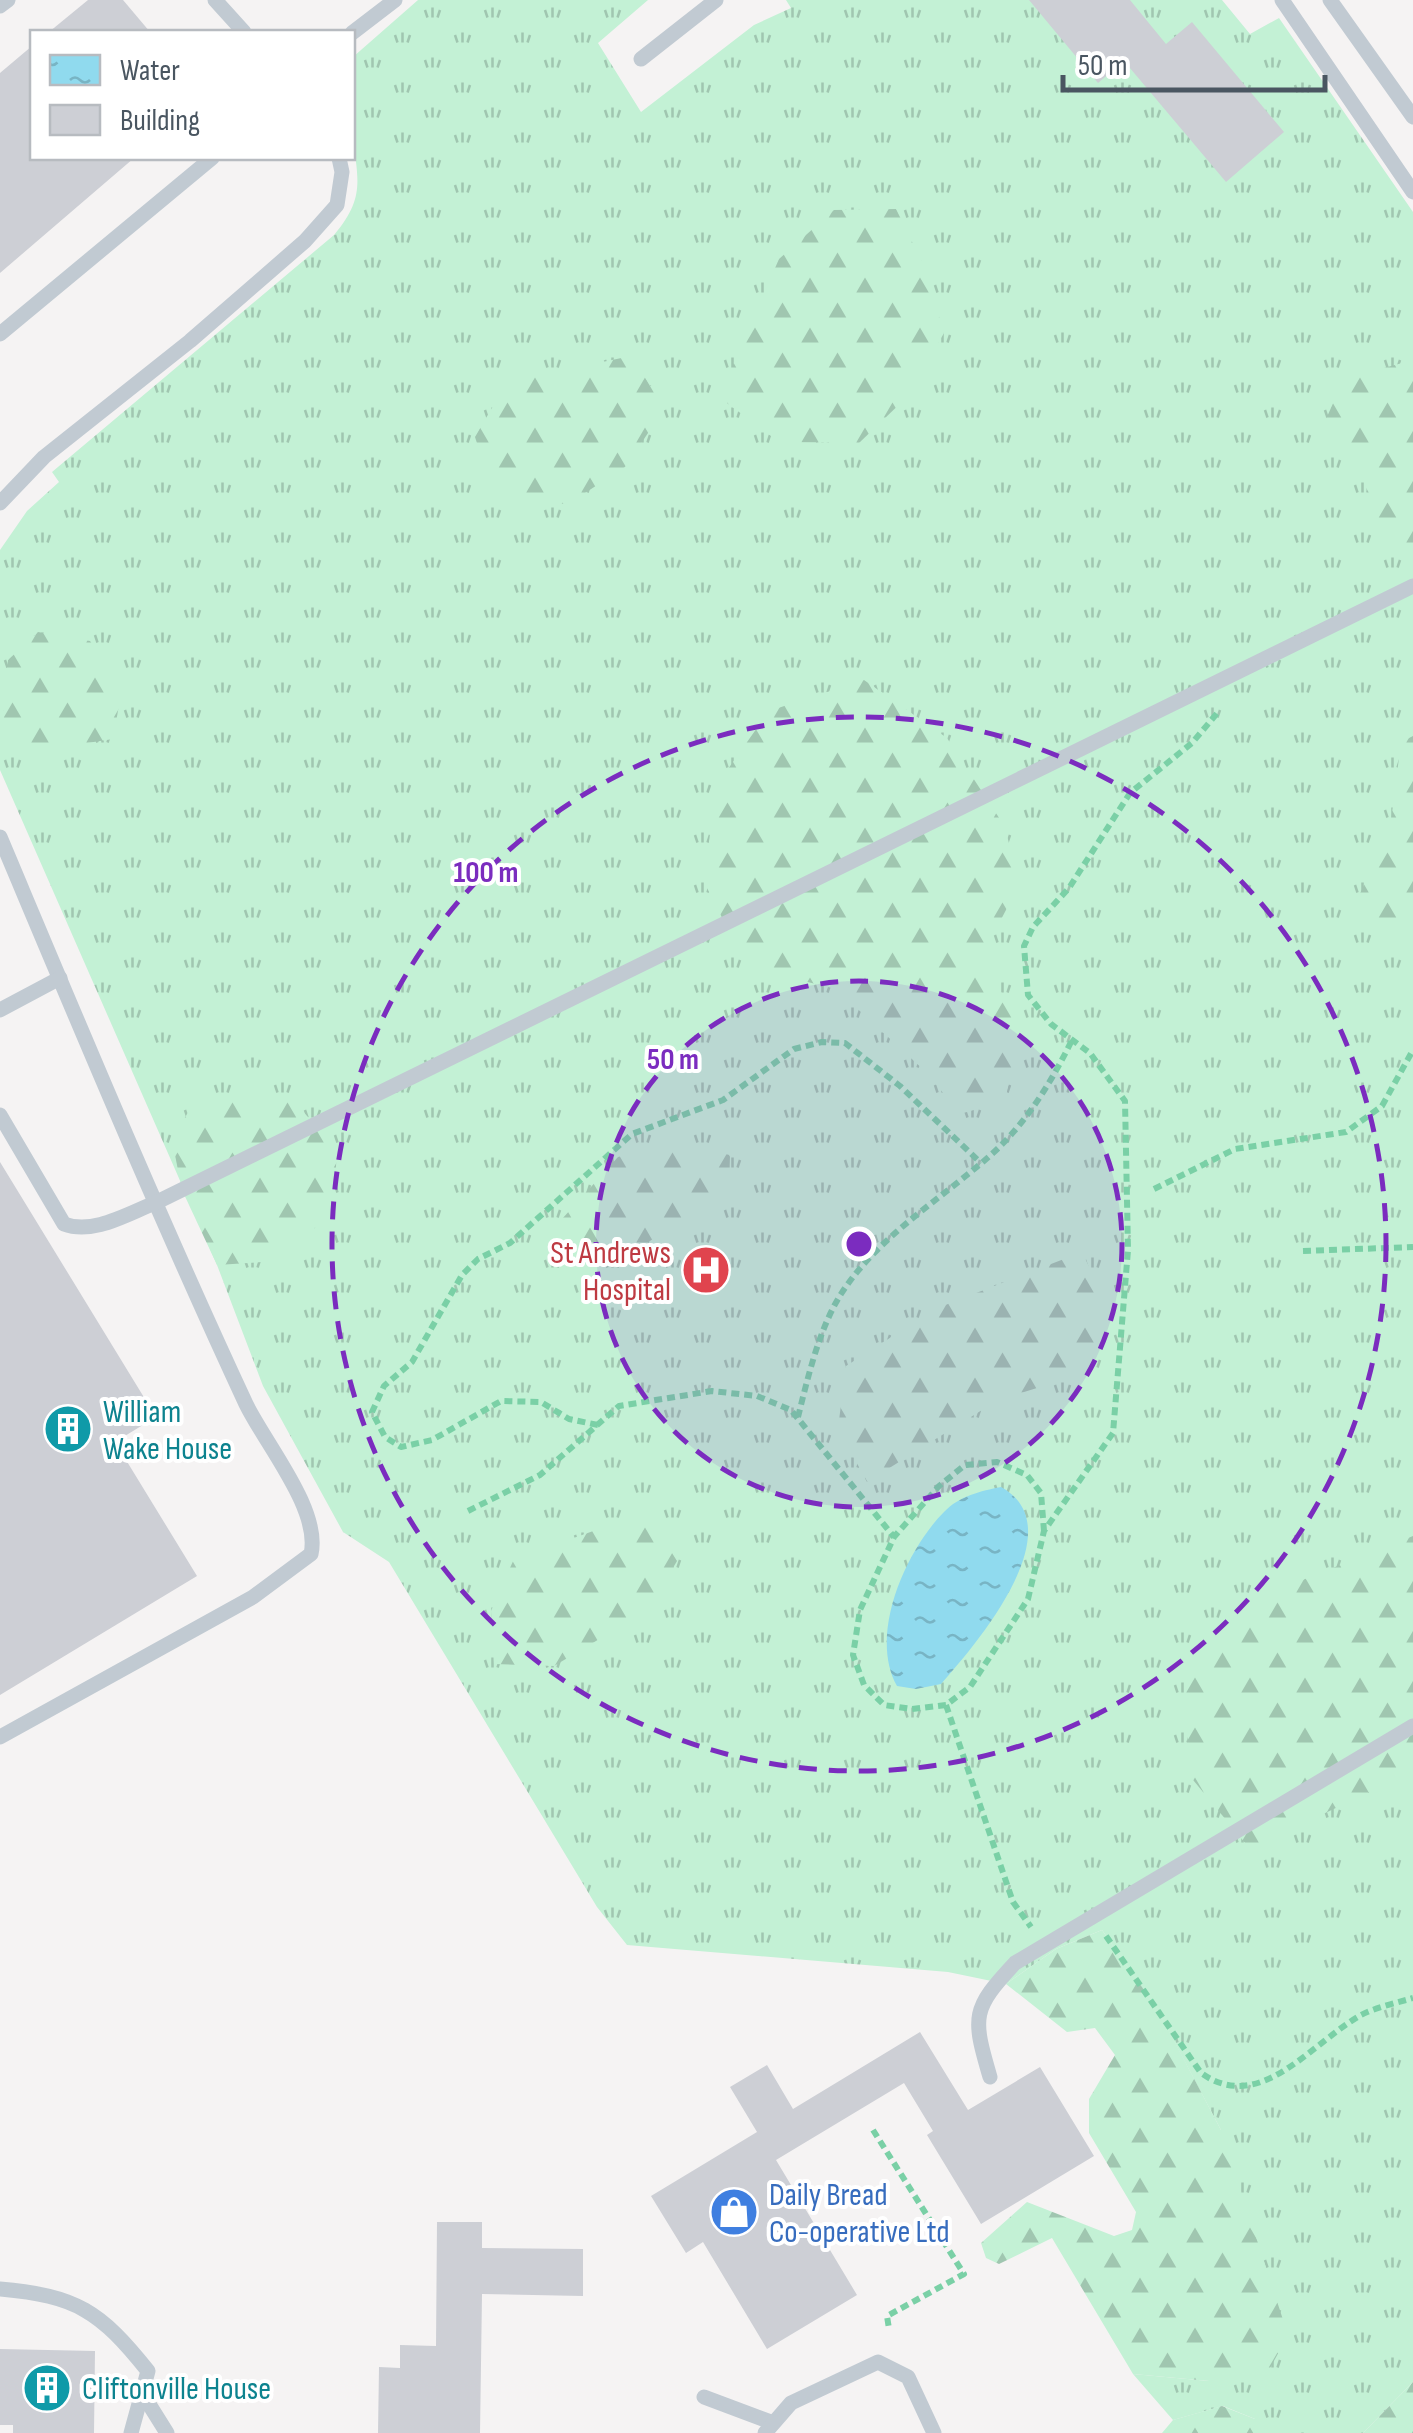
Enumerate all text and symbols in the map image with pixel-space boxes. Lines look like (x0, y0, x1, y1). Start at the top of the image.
legend (30, 30, 355, 160)
scale bar (1063, 30, 1326, 92)
text: 50 m (1078, 48, 1127, 84)
text: Water (120, 53, 180, 89)
text: Building (120, 103, 200, 139)
text: 100 m (454, 855, 518, 891)
text: 50 m (647, 1042, 699, 1078)
centre of rings (841, 1226, 877, 1262)
place label: St Andrews Hospital (550, 1234, 671, 1310)
hospital icon: St Andrews Hospital (680, 1244, 732, 1296)
place label: William Wake House (103, 1393, 232, 1469)
building icon: William Wake House (42, 1403, 94, 1455)
place label: Daily Bread Co-operative Ltd (769, 2176, 950, 2252)
shop icon: Daily Bread Co-operative Ltd (708, 2186, 760, 2238)
building icon: Cliftonville House (21, 2362, 73, 2414)
place label: Cliftonville House (82, 2370, 271, 2409)

